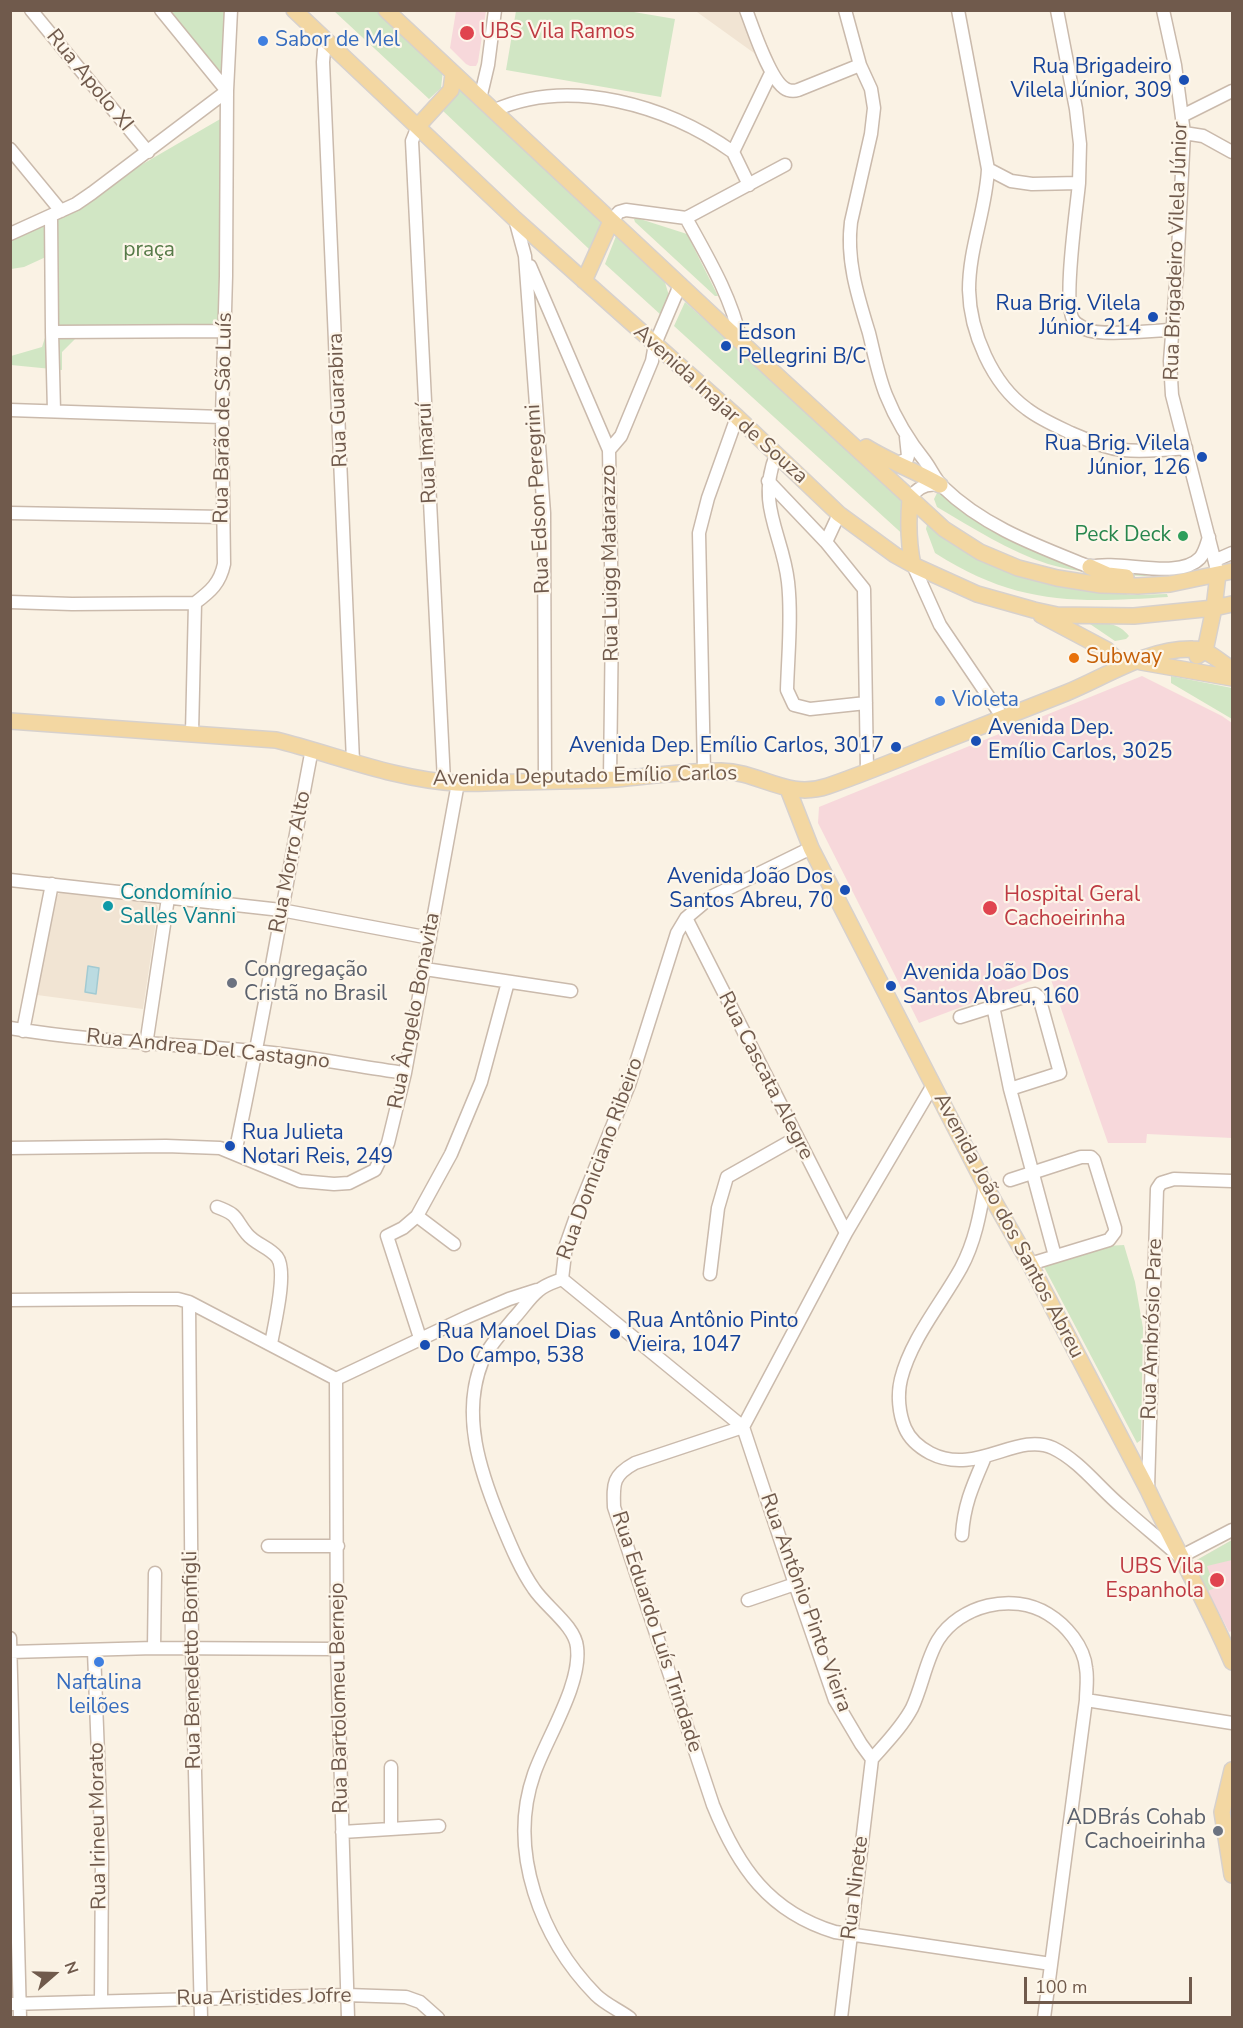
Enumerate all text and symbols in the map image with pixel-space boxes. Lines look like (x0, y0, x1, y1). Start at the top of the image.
place label: UBS Vila Ramos (480, 20, 635, 46)
marker: UBS Vila Ramos (458, 24, 476, 42)
street label: Rua Apolo XI (40, 25, 138, 137)
place label: Sabor de Mel (275, 28, 400, 54)
marker: Sabor de Mel (256, 34, 270, 48)
place label: Rua Brigadeiro Vilela Júnior, 309 (1011, 55, 1172, 105)
marker: Rua Brigadeiro Vilela Júnior, 309 (1177, 73, 1191, 87)
street label: Rua Brigadeiro Vilela Júnior (1160, 121, 1194, 381)
park label: praça (123, 238, 175, 264)
place label: Rua Brig. Vilela Júnior, 214 (996, 292, 1141, 342)
marker: Rua Brig. Vilela Júnior, 214 (1146, 310, 1160, 324)
street label: Rua Barão de São Luís (210, 312, 238, 524)
street label: Avenida Inajar de Souza (628, 320, 812, 490)
place label: Edson Pellegrini B/C (738, 321, 866, 371)
street label: Rua Guarabira (324, 332, 354, 468)
marker: Edson Pellegrini B/C (719, 339, 733, 353)
street label: Rua Imaruí (413, 402, 443, 504)
street label: Rua Edson Peregrini (521, 404, 557, 594)
place label: Rua Brig. Vilela Júnior, 126 (1045, 432, 1190, 482)
marker: Rua Brig. Vilela Júnior, 126 (1195, 450, 1209, 464)
street label: Rua Luigg Matarazzo (597, 464, 625, 662)
place label: Peck Deck (1074, 523, 1171, 549)
marker: Peck Deck (1176, 529, 1190, 543)
place label: Subway (1086, 645, 1162, 671)
marker: Subway (1067, 651, 1081, 665)
place label: Violeta (952, 688, 1019, 714)
marker: Violeta (933, 694, 947, 708)
place label: Avenida Dep. Emílio Carlos, 3025 (988, 716, 1172, 766)
place label: Avenida Dep. Emílio Carlos, 3017 (569, 734, 884, 760)
marker: Avenida Dep. Emílio Carlos, 3025 (969, 734, 983, 748)
marker: Avenida Dep. Emílio Carlos, 3017 (889, 740, 903, 754)
street label: Avenida Deputado Emílio Carlos (433, 762, 737, 792)
street label: Rua Morro Alto (265, 789, 317, 935)
place label: Avenida João Dos Santos Abreu, 70 (667, 865, 833, 915)
place label: Condomínio Salles Vanni (120, 881, 236, 931)
marker: Avenida João Dos Santos Abreu, 70 (838, 883, 852, 897)
place label: Hospital Geral Cachoeirinha (1004, 883, 1140, 933)
marker: Condomínio Salles Vanni (101, 899, 115, 913)
marker: Hospital Geral Cachoeirinha (981, 899, 999, 917)
street label: Rua Ângelo Bonavita (384, 911, 446, 1111)
place label: Congregação Cristã no Brasil (244, 958, 387, 1008)
place label: Avenida João Dos Santos Abreu, 160 (903, 961, 1079, 1011)
marker: Congregação Cristã no Brasil (225, 976, 239, 990)
marker: Avenida João Dos Santos Abreu, 160 (884, 979, 898, 993)
street label: Rua Cascata Alegre (712, 988, 818, 1164)
street label: Rua Andrea Del Castagno (85, 1025, 331, 1075)
street label: Rua Domiciano Ribeiro (553, 1054, 649, 1264)
street label: Avenida João dos Santos Abreu (927, 1089, 1089, 1363)
place label: Rua Julieta Notari Reis, 249 (242, 1121, 393, 1171)
marker: Rua Julieta Notari Reis, 249 (223, 1139, 237, 1153)
street label: Rua Ambrósio Pare (1137, 1238, 1169, 1420)
place label: Rua Antônio Pinto Vieira, 1047 (627, 1309, 798, 1359)
place label: Rua Manoel Dias Do Campo, 538 (437, 1320, 597, 1370)
marker: Rua Antônio Pinto Vieira, 1047 (608, 1327, 622, 1341)
marker: Rua Manoel Dias Do Campo, 538 (418, 1338, 432, 1352)
street label: Rua Antônio Pinto Vieira (754, 1490, 856, 1716)
street label: Rua Eduardo Luís Trindade (605, 1508, 707, 1756)
street label: Rua Benedetto Bonfigli (178, 1551, 208, 1769)
place label: UBS Vila Espanhola (1106, 1555, 1204, 1605)
marker: UBS Vila Espanhola (1208, 1571, 1226, 1589)
street label: Rua Bartolomeu Bernejo (325, 1582, 355, 1814)
marker: Naftalina leilões (92, 1655, 106, 1669)
place label: Naftalina leilões (56, 1671, 142, 1721)
street label: Rua Irineu Morato (85, 1742, 113, 1910)
place label: ADBrás Cohab Cachoeirinha (1066, 1806, 1206, 1856)
marker: ADBrás Cohab Cachoeirinha (1211, 1824, 1225, 1838)
street label: Rua Ninete (837, 1835, 875, 1941)
north arrow (24, 1944, 84, 2004)
text: N (59, 1958, 83, 1977)
scale bar (1027, 1965, 1195, 2003)
text: 100 m (1035, 1975, 1087, 1999)
street label: Rua Aristides Jofre (176, 1984, 352, 2012)

